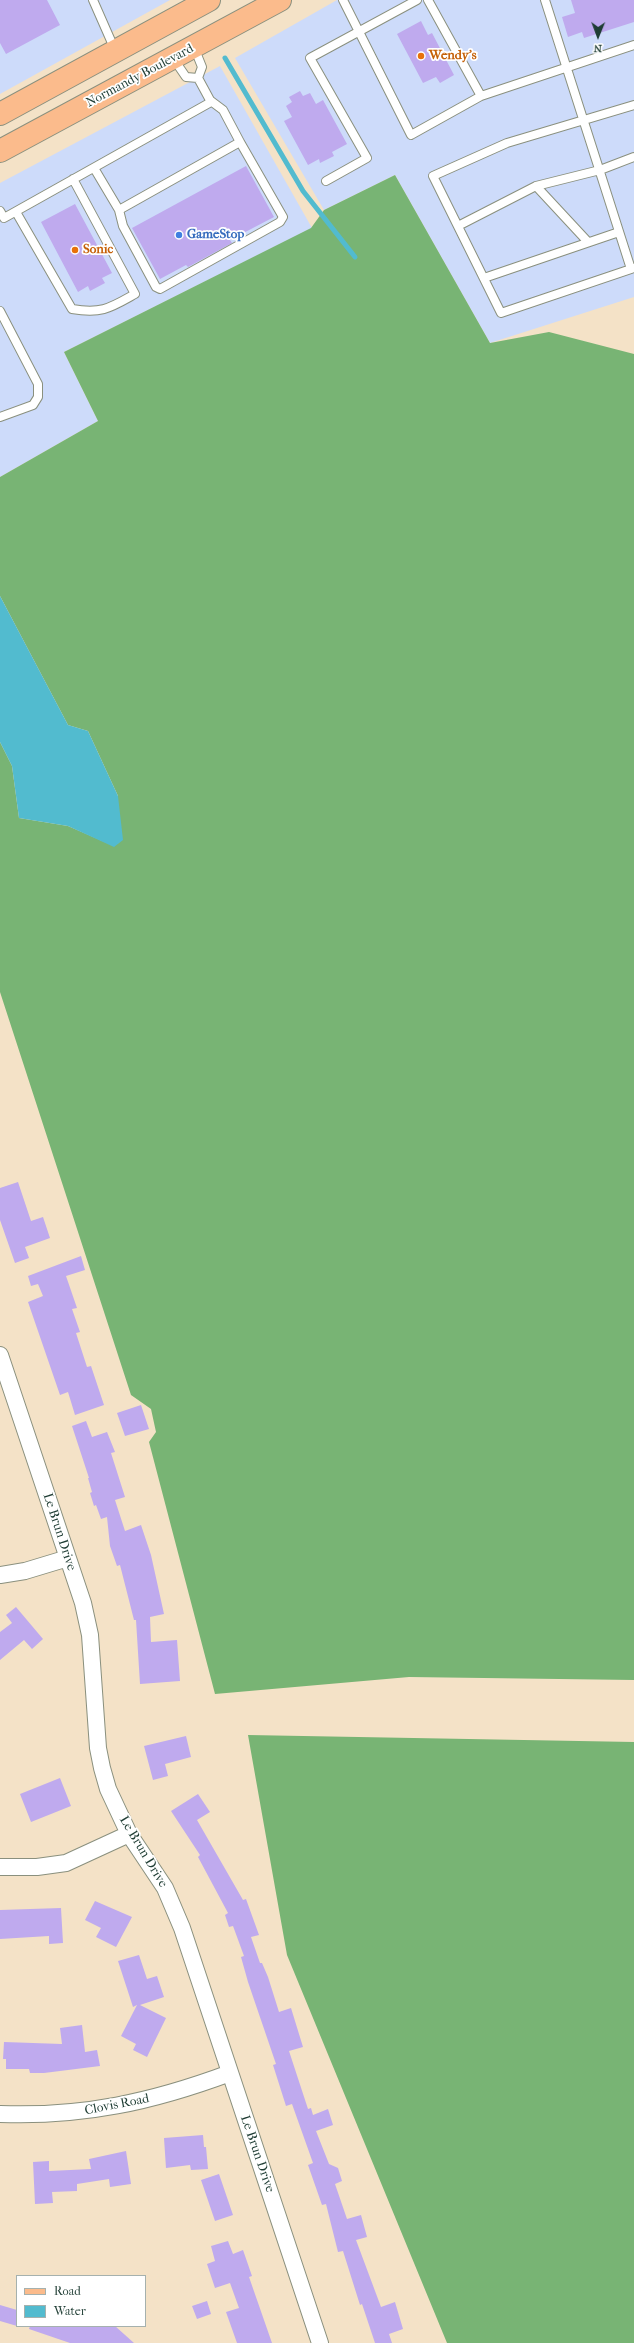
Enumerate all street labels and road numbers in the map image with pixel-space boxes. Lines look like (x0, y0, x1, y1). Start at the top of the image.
street label: Normandy Boulevard (84, 41, 196, 111)
street label: Le Brun Drive (39, 1491, 79, 1573)
street label: Le Brun Drive (116, 1813, 170, 1891)
street label: Clovis Road (83, 2091, 151, 2119)
street label: Le Brun Drive (237, 2113, 277, 2195)

